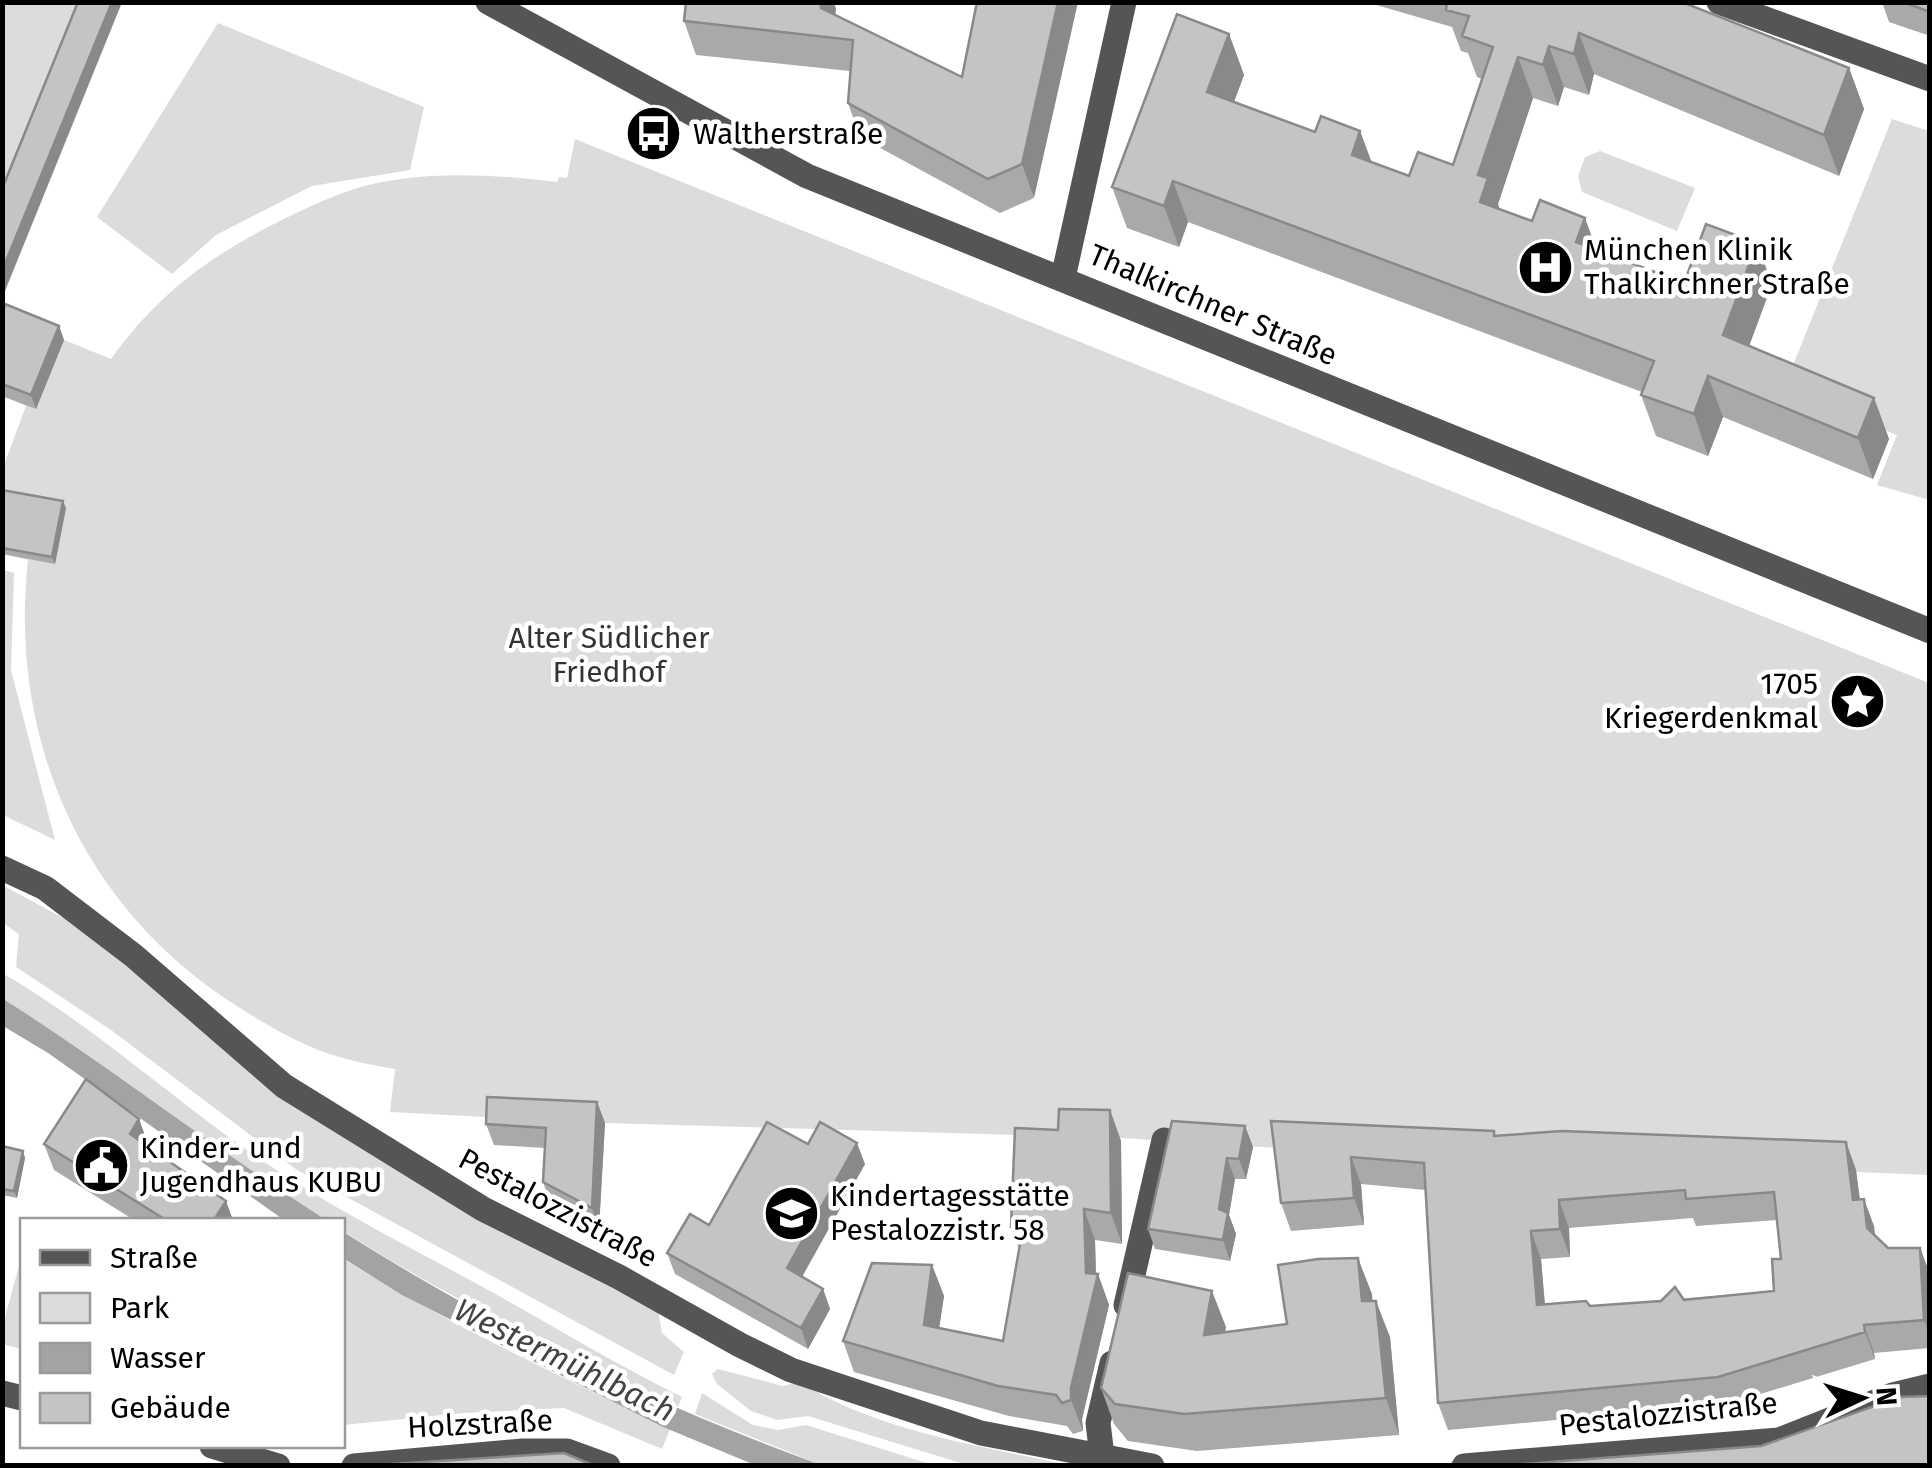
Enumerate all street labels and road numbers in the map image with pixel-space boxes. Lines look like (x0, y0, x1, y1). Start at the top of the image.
street label: Thalkirchner Straße (1084, 236, 1342, 374)
street label: Pestalozzistraße (452, 1140, 664, 1276)
street label: Pestalozzistraße (1557, 1385, 1779, 1443)
street label: Holzstraße (406, 1402, 554, 1446)

